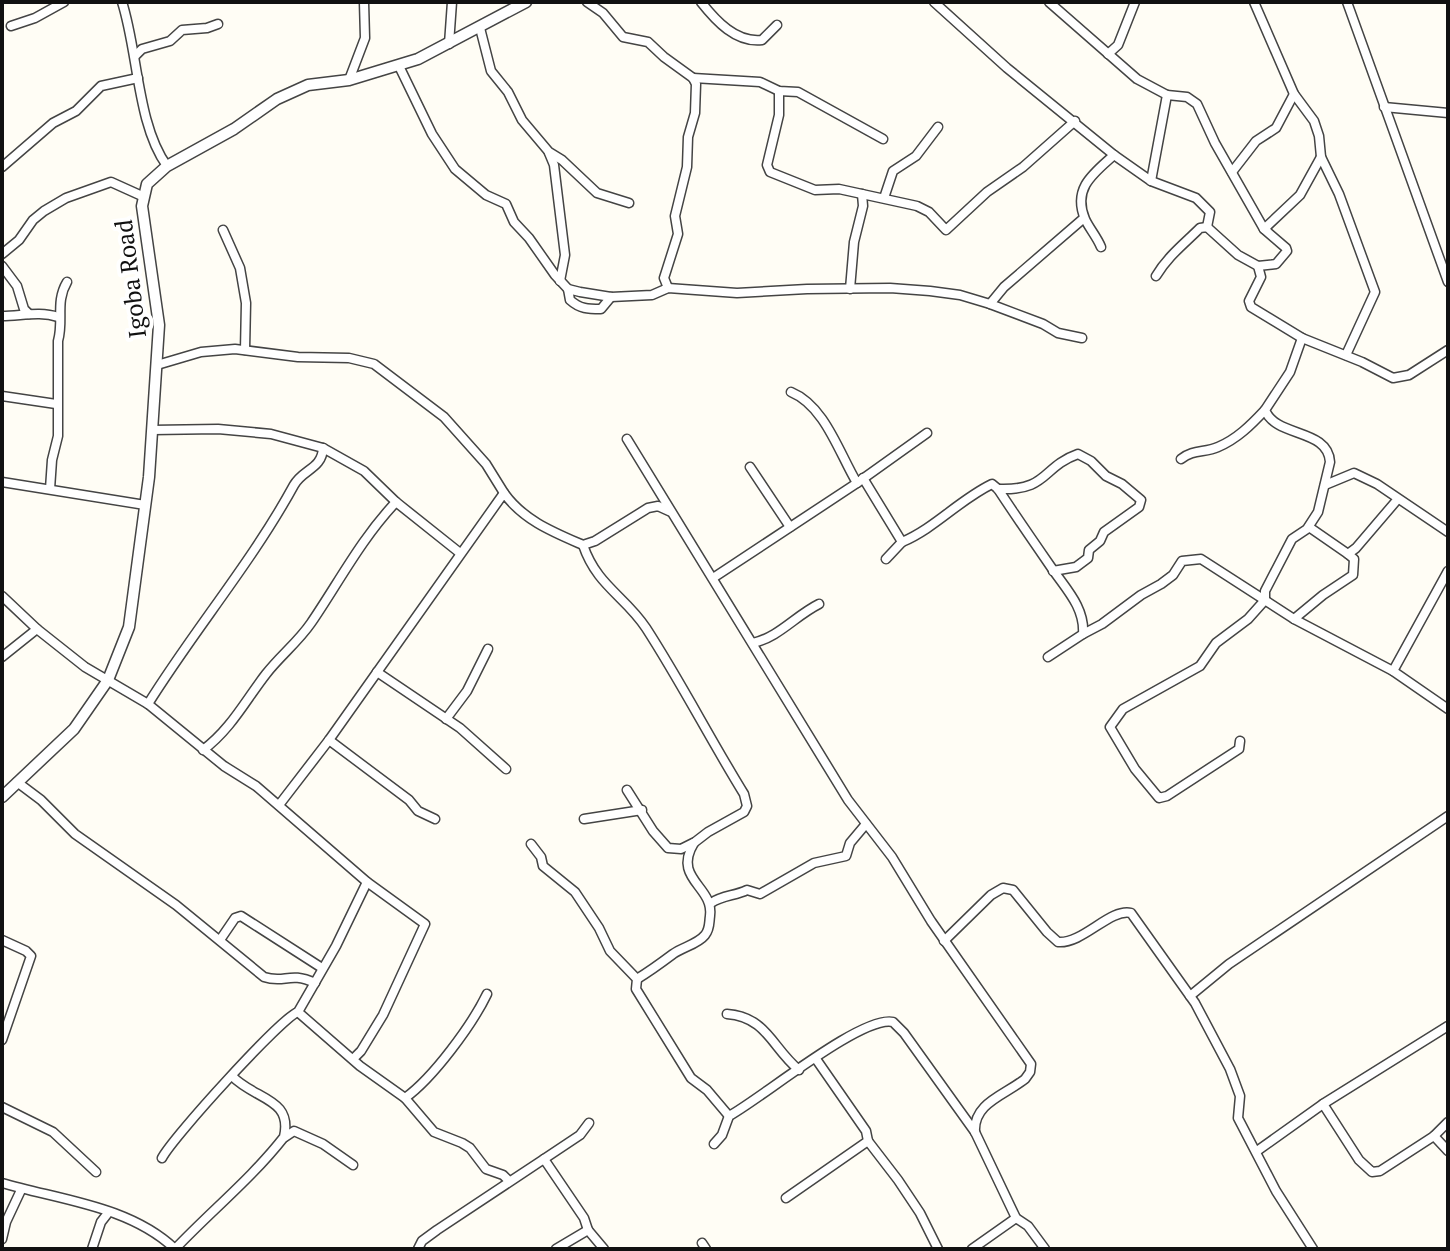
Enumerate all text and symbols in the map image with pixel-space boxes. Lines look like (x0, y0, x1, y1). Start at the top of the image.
street label: Igoba Road (107, 218, 153, 340)

